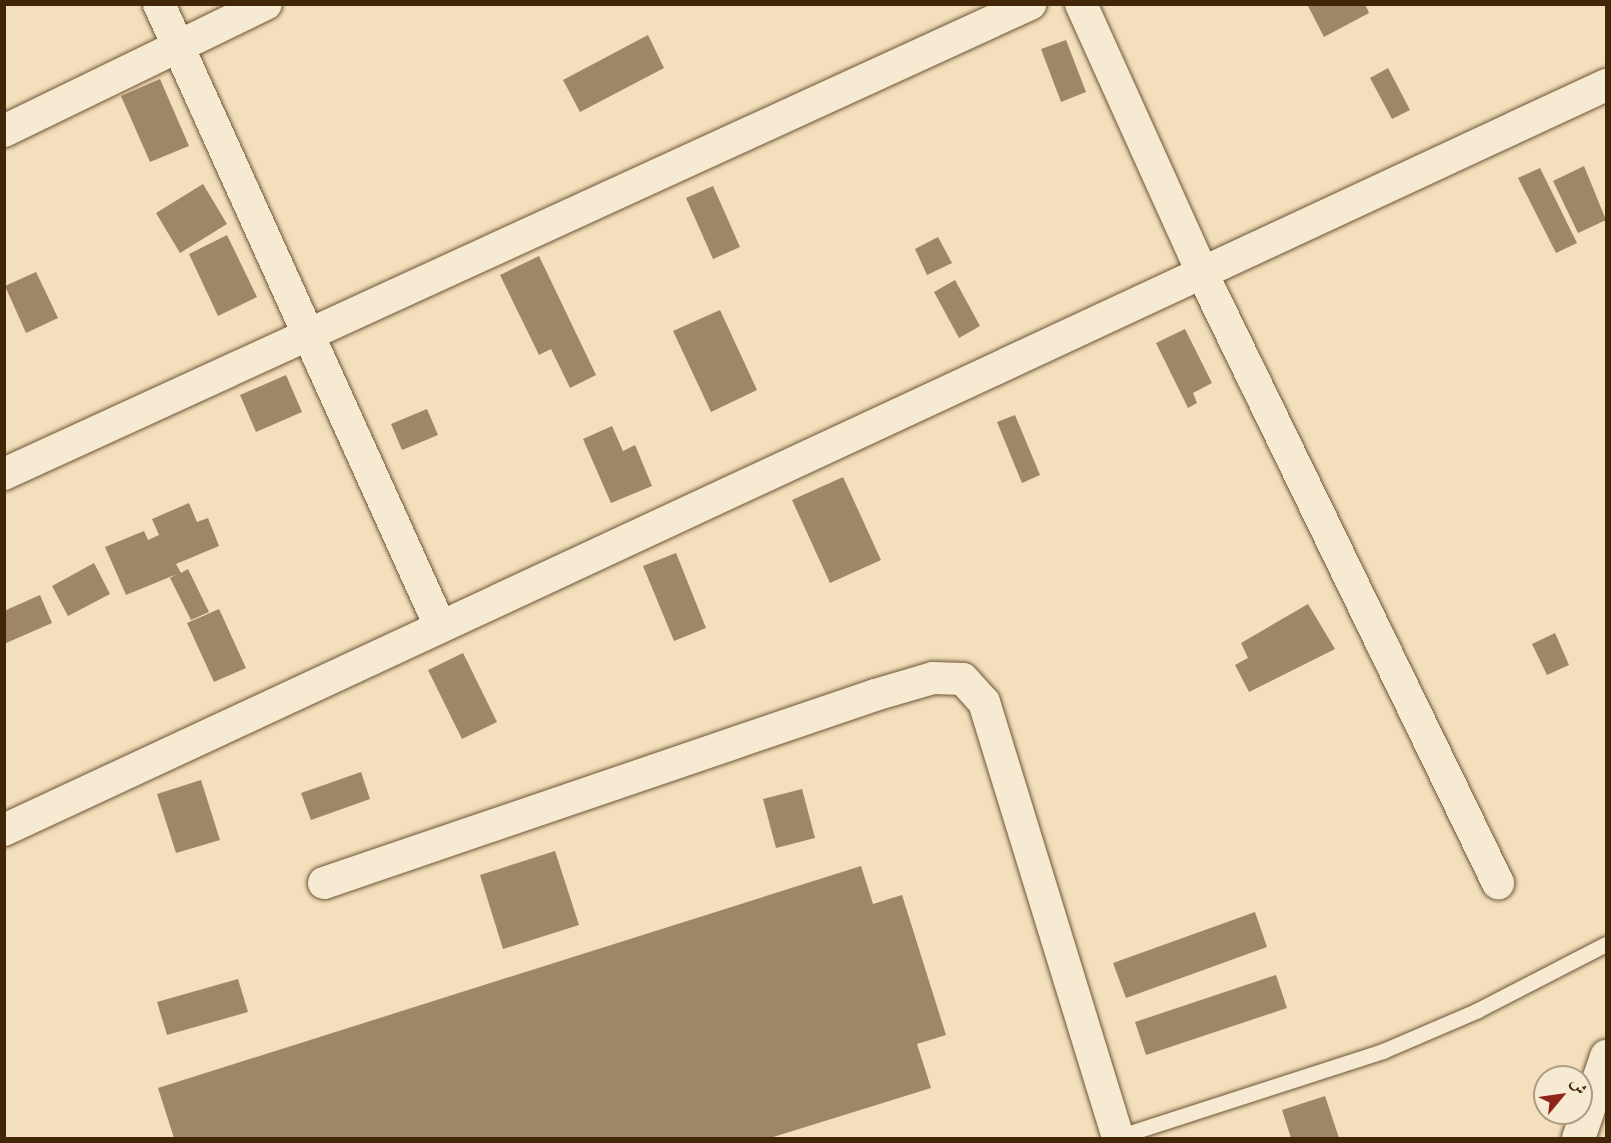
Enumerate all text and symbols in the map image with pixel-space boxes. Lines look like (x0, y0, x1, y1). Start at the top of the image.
north arrow (1533, 1065, 1593, 1125)
text: ش (1564, 1074, 1591, 1100)

